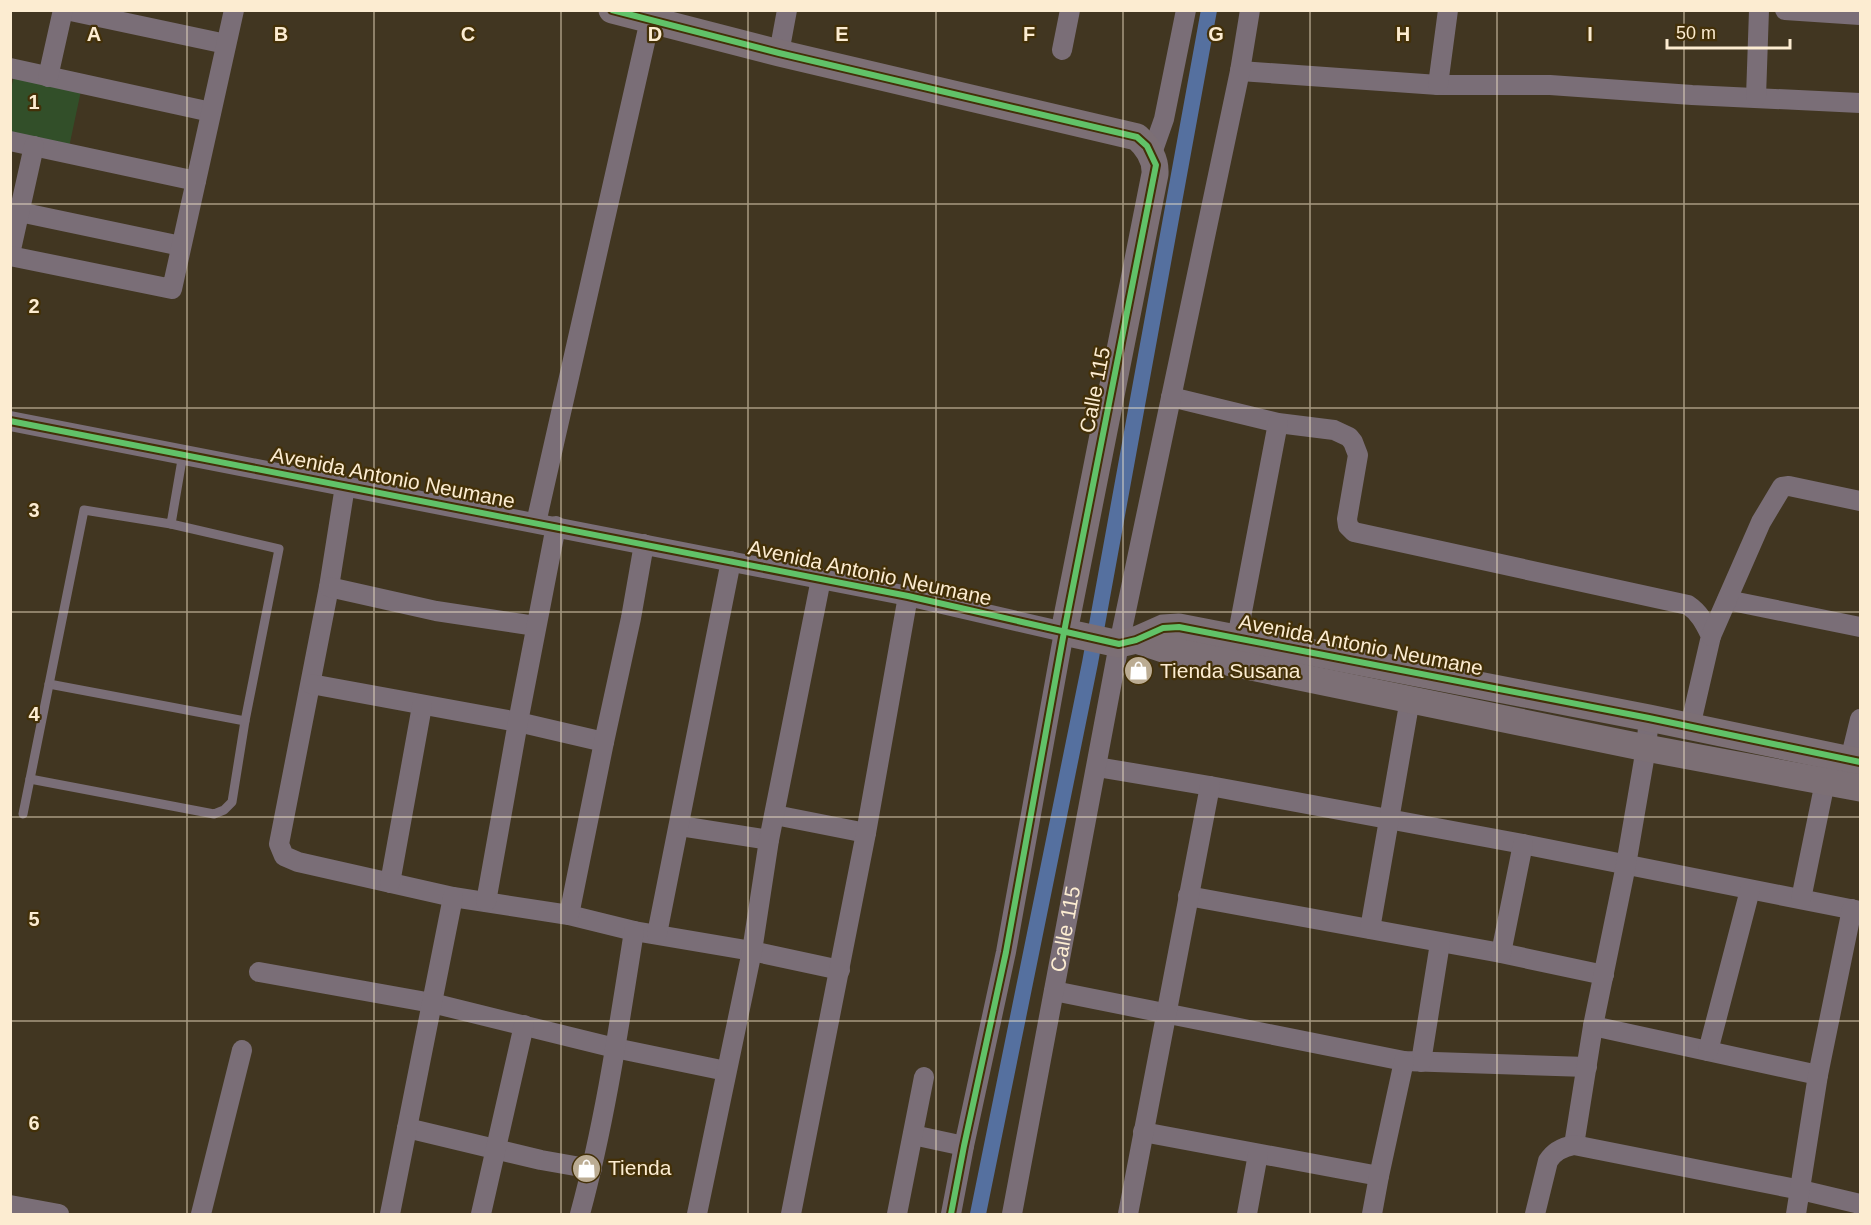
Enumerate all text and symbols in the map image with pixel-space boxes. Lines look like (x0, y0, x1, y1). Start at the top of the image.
scale bar (1667, 12, 1790, 50)
text: A (87, 23, 101, 45)
text: B (274, 23, 288, 45)
text: C (461, 23, 475, 45)
text: D (648, 23, 662, 45)
text: E (835, 23, 849, 45)
text: F (1023, 23, 1035, 45)
text: G (1208, 23, 1224, 45)
text: H (1396, 23, 1410, 45)
text: I (1587, 23, 1593, 45)
text: 50 m (1676, 23, 1716, 43)
text: 1 (28, 91, 40, 113)
text: 2 (28, 295, 40, 317)
street label: Calle 115 (1075, 345, 1114, 435)
street label: Avenida Antonio Neumane (269, 443, 517, 512)
text: 3 (28, 499, 40, 521)
street label: Avenida Antonio Neumane (746, 535, 994, 610)
street label: Avenida Antonio Neumane (1237, 610, 1485, 679)
shop icon: Tienda Susana (1123, 655, 1155, 687)
place label: Tienda Susana (1160, 659, 1301, 682)
text: 4 (28, 703, 40, 725)
street label: Calle 115 (1046, 884, 1084, 974)
text: 5 (28, 908, 40, 930)
text: 6 (28, 1112, 40, 1134)
shop icon: Tienda (571, 1152, 603, 1184)
place label: Tienda (608, 1156, 672, 1179)

